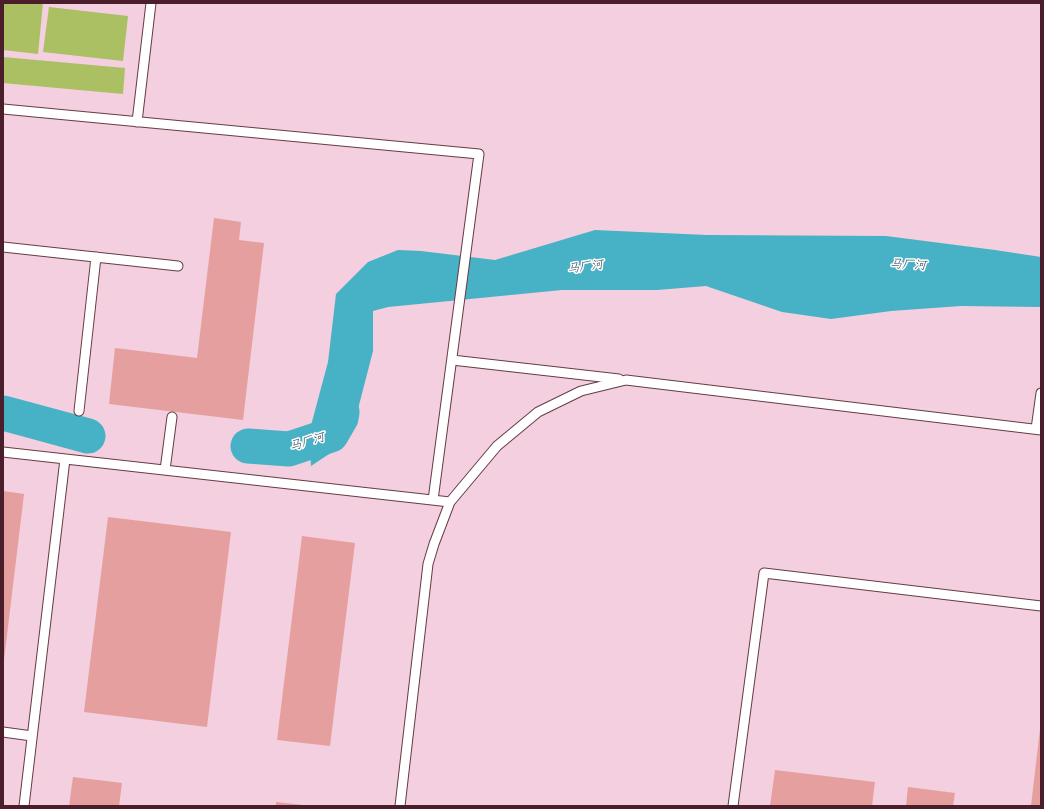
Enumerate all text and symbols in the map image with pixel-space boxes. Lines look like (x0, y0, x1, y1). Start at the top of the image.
water label: 马厂河 (566, 257, 604, 277)
water label: 马厂河 (890, 257, 926, 273)
water label: 马厂河 (288, 430, 326, 454)

